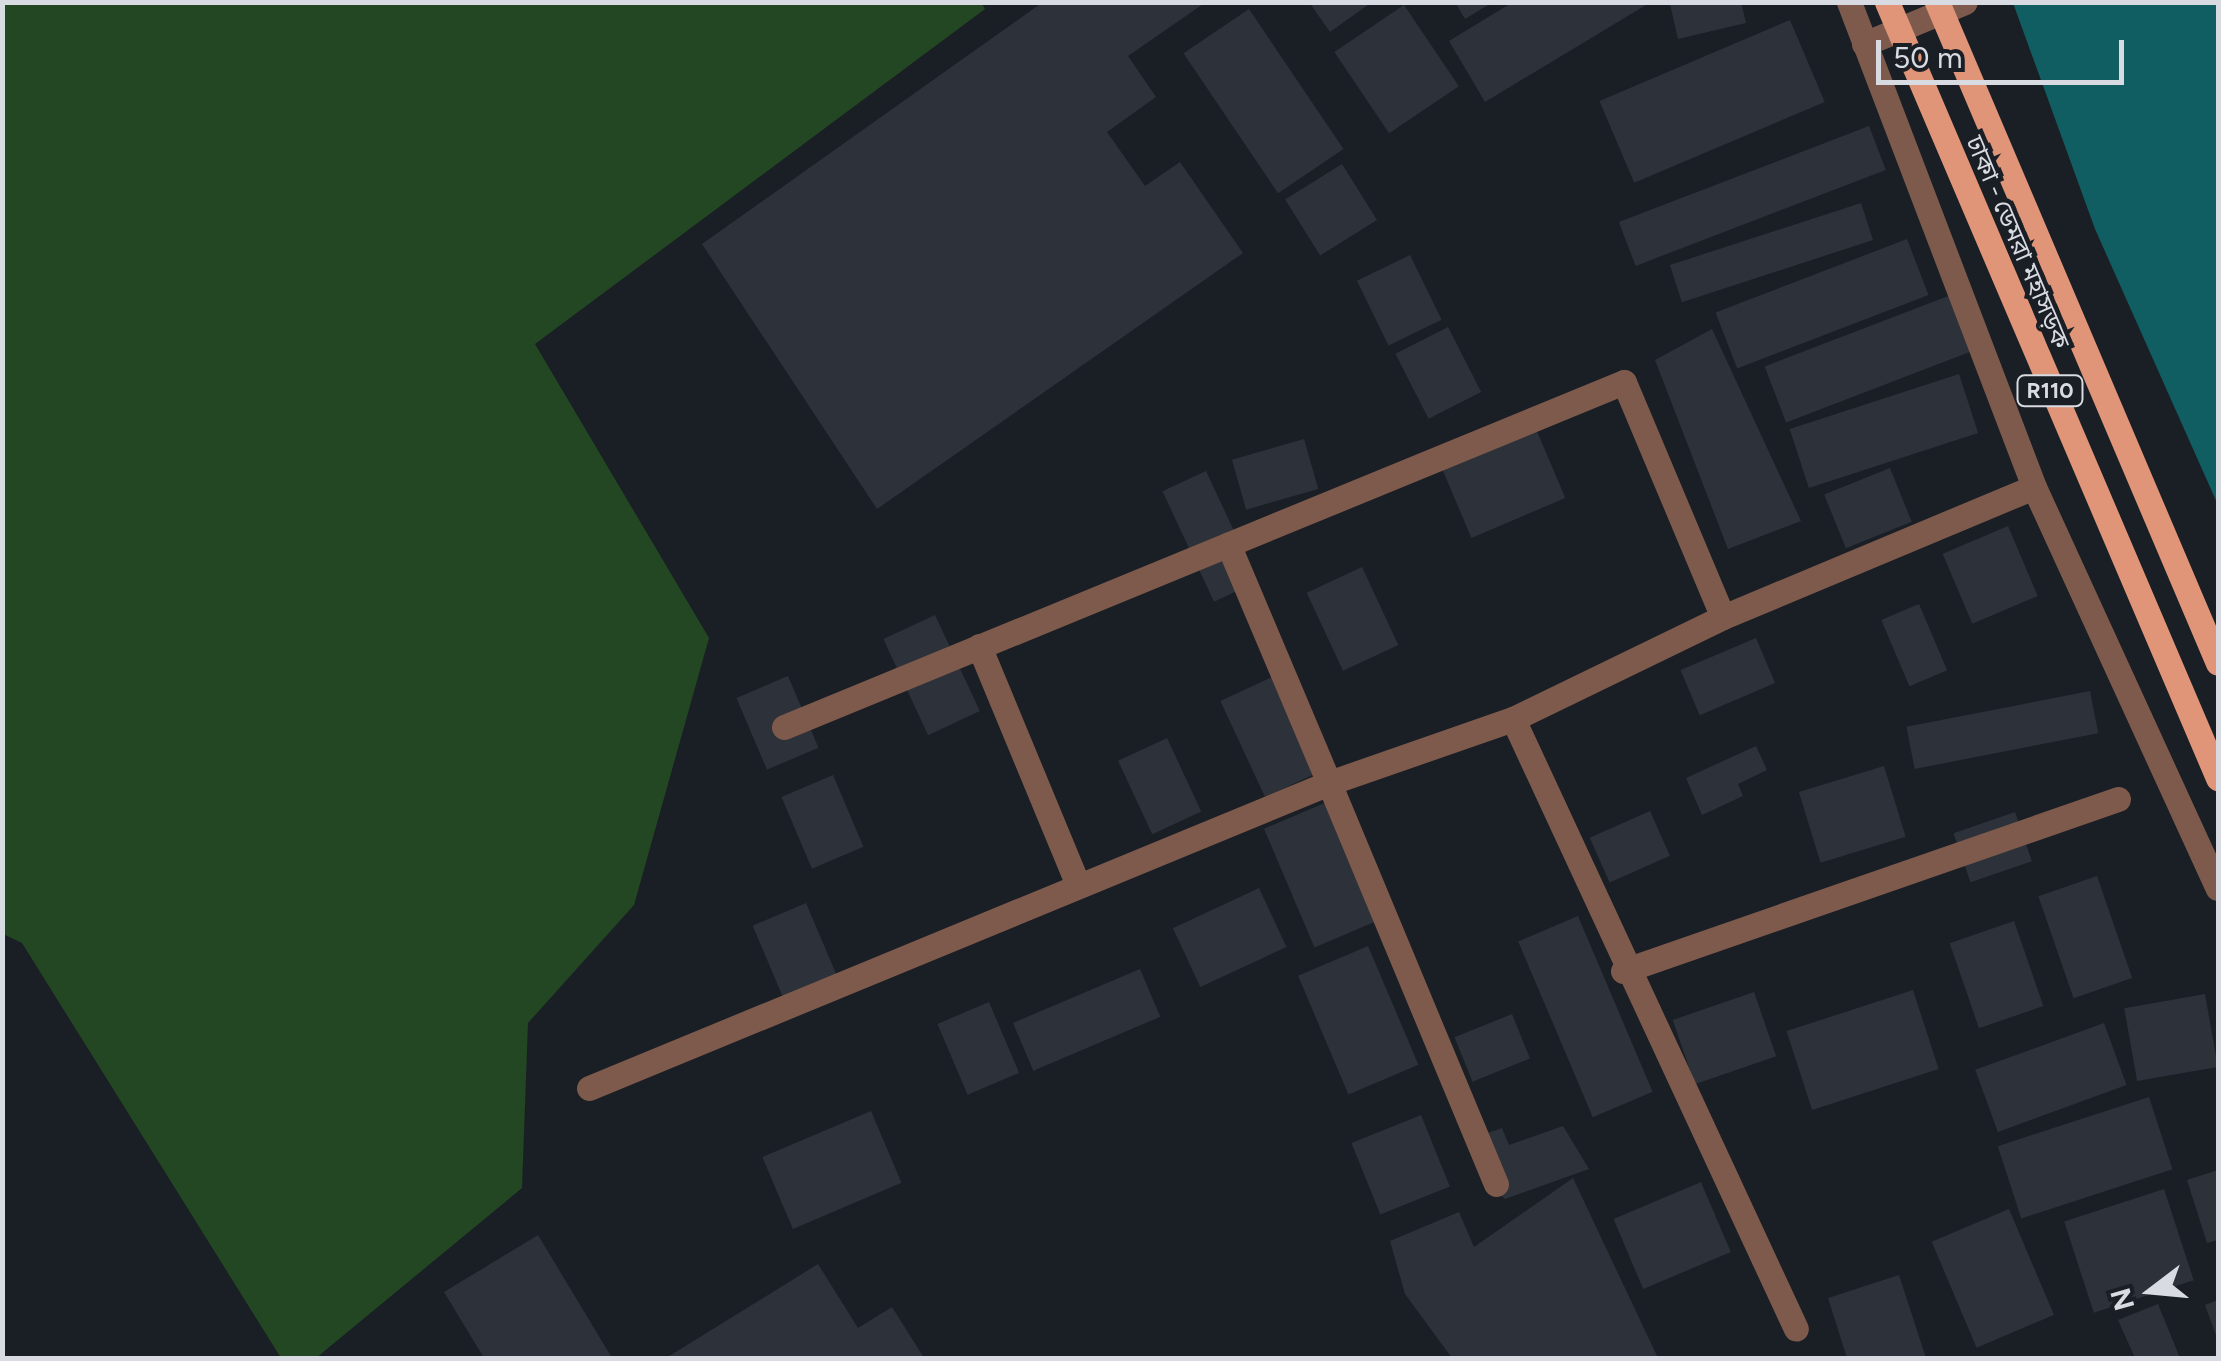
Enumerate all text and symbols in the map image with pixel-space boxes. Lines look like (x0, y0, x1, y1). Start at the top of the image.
scale bar (1881, 20, 2128, 82)
text: 50 m (1893, 39, 1962, 76)
street label: ঢাকা - ডেমরা মহাসড়ক (1960, 131, 2076, 353)
road number: R110 (2015, 374, 2085, 408)
north arrow (2101, 1241, 2201, 1341)
text: N (2103, 1284, 2141, 1314)

